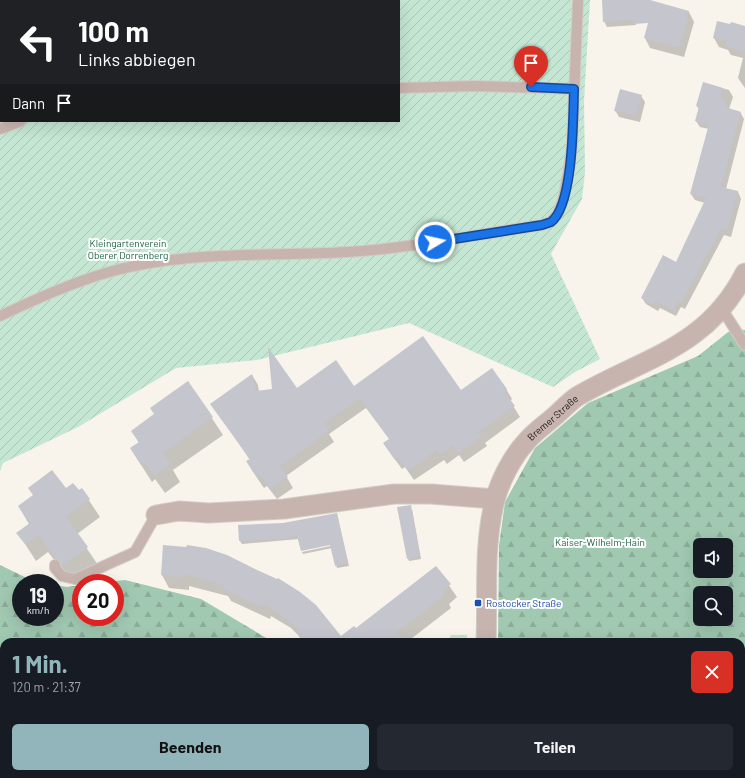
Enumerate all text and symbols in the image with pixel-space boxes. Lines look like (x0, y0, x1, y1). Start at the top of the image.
text: 100 m (78, 14, 149, 48)
icon: left (12, 16, 64, 68)
pin (514, 46, 548, 87)
text: Links abbiegen (78, 48, 196, 70)
icon: arrive (520, 52, 542, 74)
icon: arrive (53, 92, 75, 114)
text: Dann (12, 94, 45, 112)
position arrow (414, 221, 456, 263)
park label: Kleingartenverein Oberer Dorrenberg (88, 237, 168, 261)
street label: Bremer Straße (524, 392, 580, 443)
park label: Kaiser-Wilhelm-Hain (555, 536, 645, 548)
map controls (693, 538, 733, 626)
button: sound (693, 538, 733, 578)
speed limit sign: 20 (72, 574, 124, 626)
text: 19 (29, 583, 47, 607)
button: search (693, 586, 733, 626)
place label: Rostocker Straße (486, 597, 561, 609)
marker: Rostocker Straße (473, 598, 483, 608)
text: km/h (27, 604, 49, 616)
text: 1 Min. (12, 649, 68, 678)
button: close (691, 651, 733, 693)
text: 120 m · 21:37 (12, 679, 81, 695)
button: Beenden (12, 724, 369, 770)
button: Teilen (377, 724, 733, 770)

